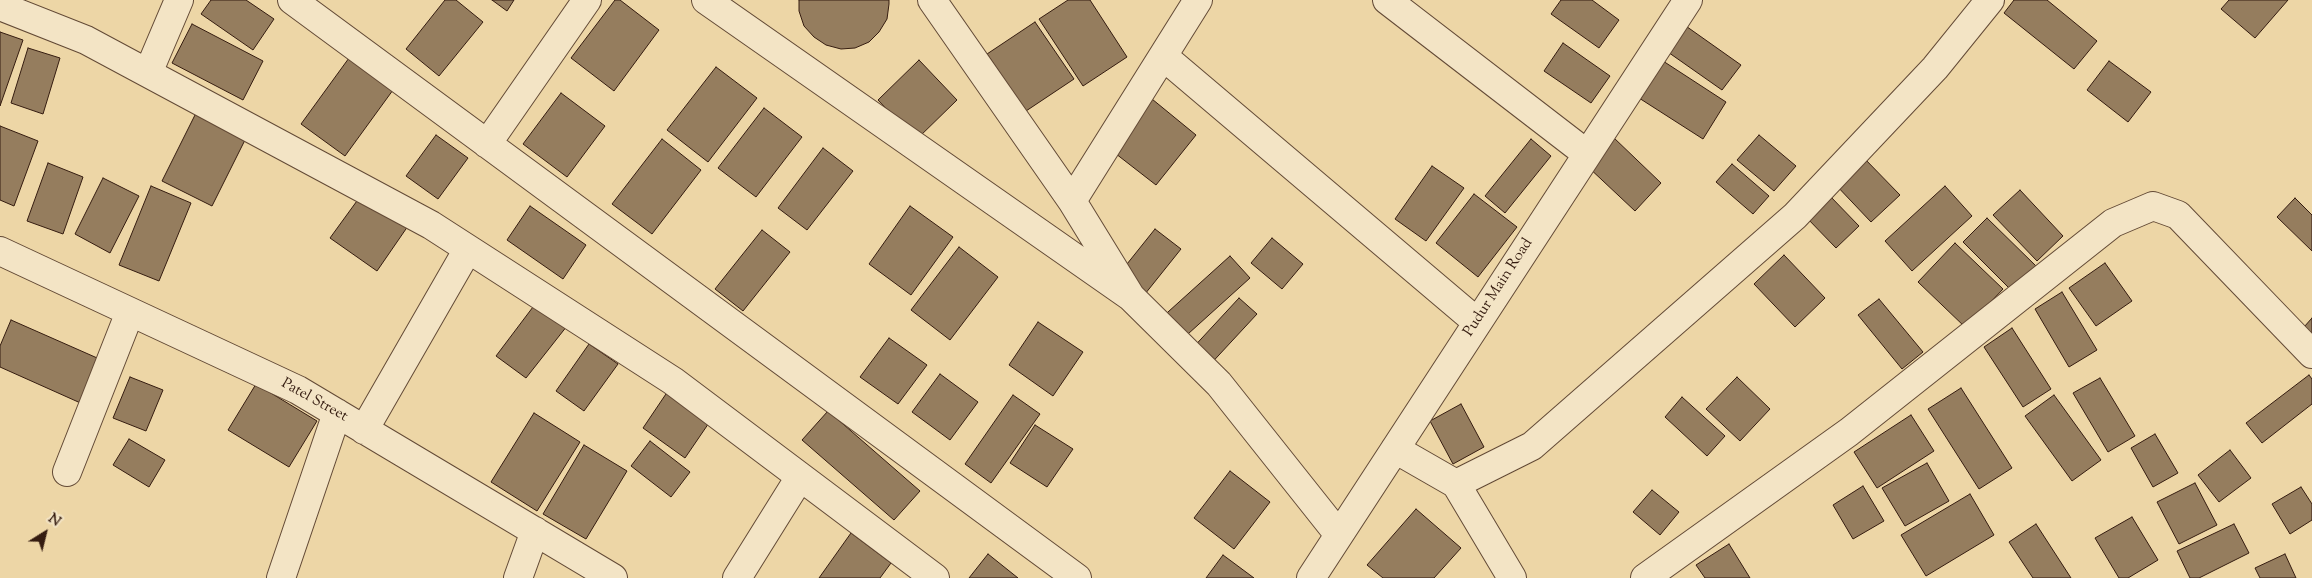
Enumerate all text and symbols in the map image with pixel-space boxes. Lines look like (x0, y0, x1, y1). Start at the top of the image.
street label: Pudur Main Road (1461, 236, 1537, 340)
street label: Patel Street (278, 375, 350, 427)
north arrow (20, 508, 70, 558)
text: N (43, 509, 64, 532)

